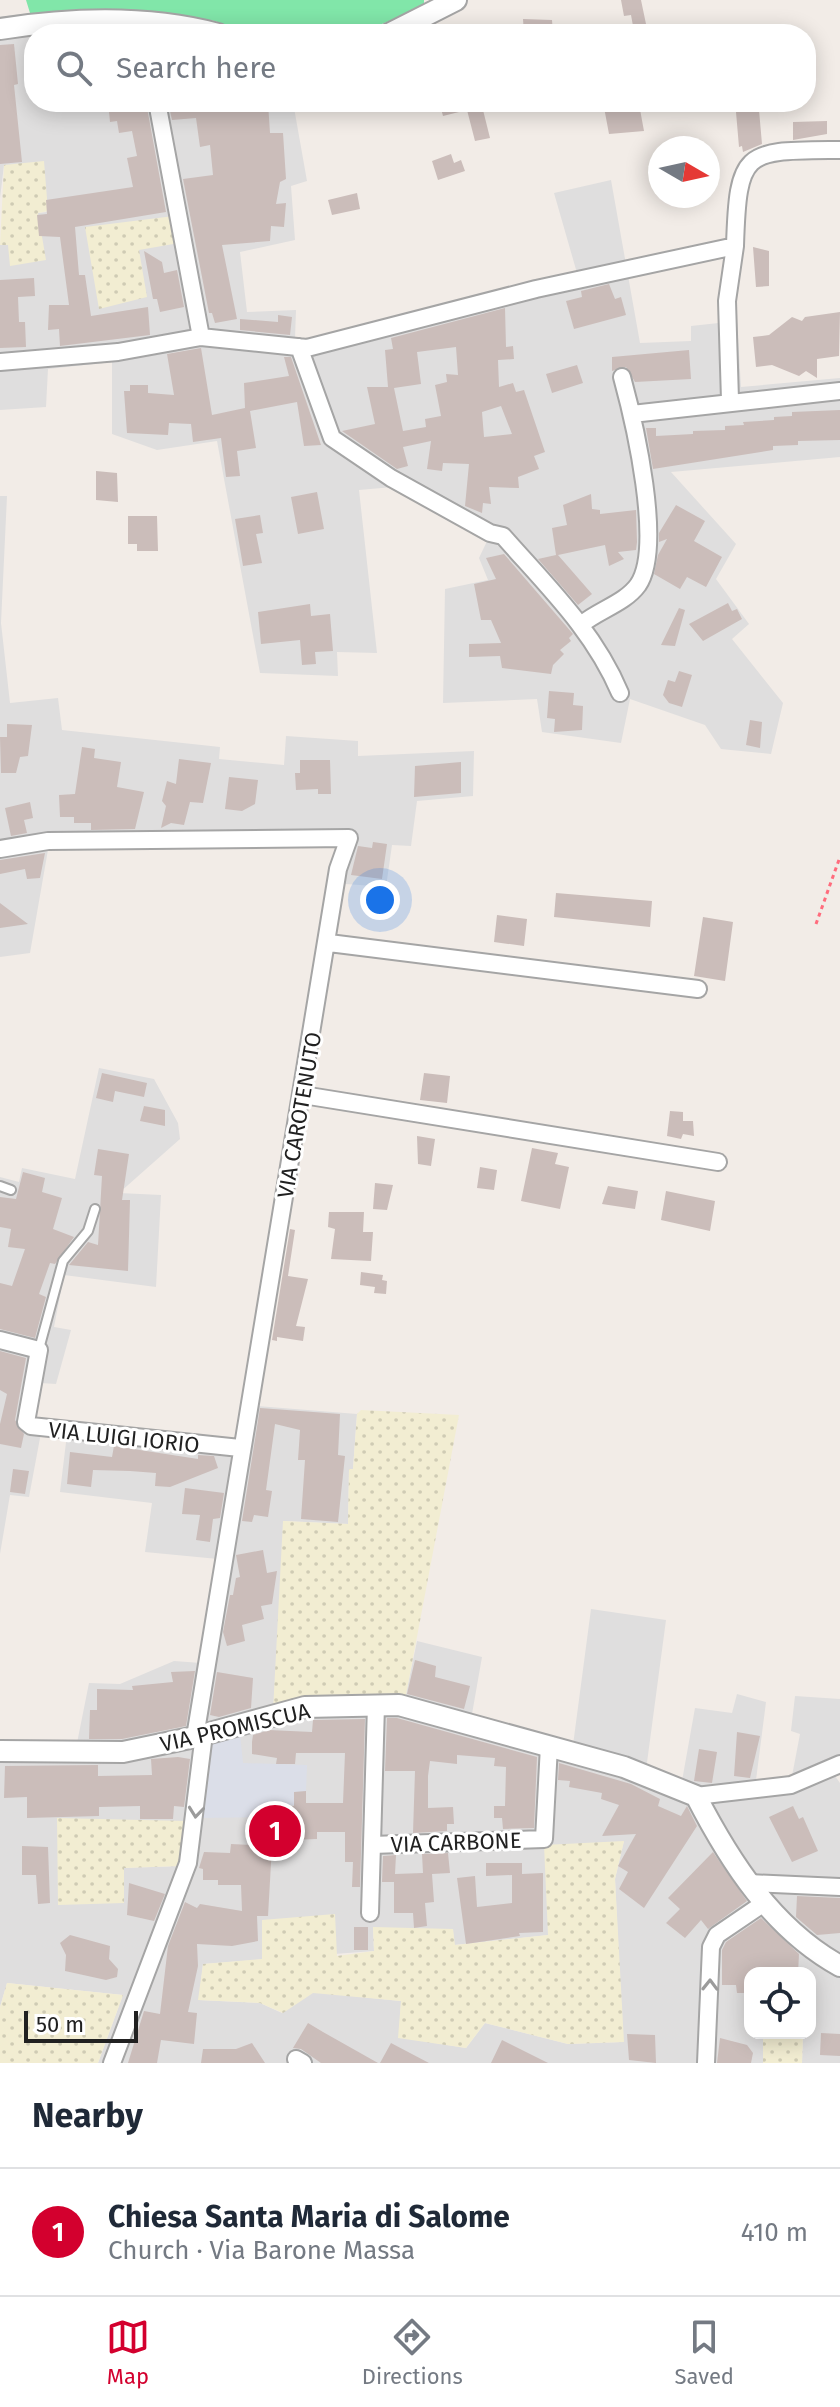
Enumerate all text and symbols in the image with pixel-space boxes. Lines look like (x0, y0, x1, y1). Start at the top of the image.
search box (24, 24, 816, 112)
icon: search (52, 46, 96, 90)
text: Search here (116, 50, 276, 86)
north arrow (648, 136, 720, 208)
your location (360, 880, 400, 920)
street label: VIA CAROTENUTO (272, 1030, 327, 1200)
street label: VIA LUIGI IORIO (47, 1416, 201, 1459)
street label: VIA PROMISCUA (158, 1697, 313, 1758)
pin: 1 (249, 1801, 301, 1861)
one-way arrow (187, 1806, 204, 1819)
street label: VIA CARBONE (390, 1827, 522, 1858)
map controls (744, 1967, 816, 2039)
button: locate (744, 1967, 816, 2039)
one-way arrow (702, 1978, 719, 1991)
scale bar (24, 2007, 138, 2043)
text: 50 m (36, 2011, 84, 2038)
text: Nearby (32, 2095, 143, 2136)
text: Chiesa Santa Maria di Salome (108, 2199, 510, 2235)
text: 1 (52, 2217, 64, 2248)
text: 410 m (741, 2217, 808, 2248)
text: Church · Via Barone Massa (108, 2235, 415, 2266)
tab: Map (106, 2315, 150, 2390)
tab: Directions (362, 2315, 463, 2390)
tab: Saved (675, 2315, 734, 2390)

